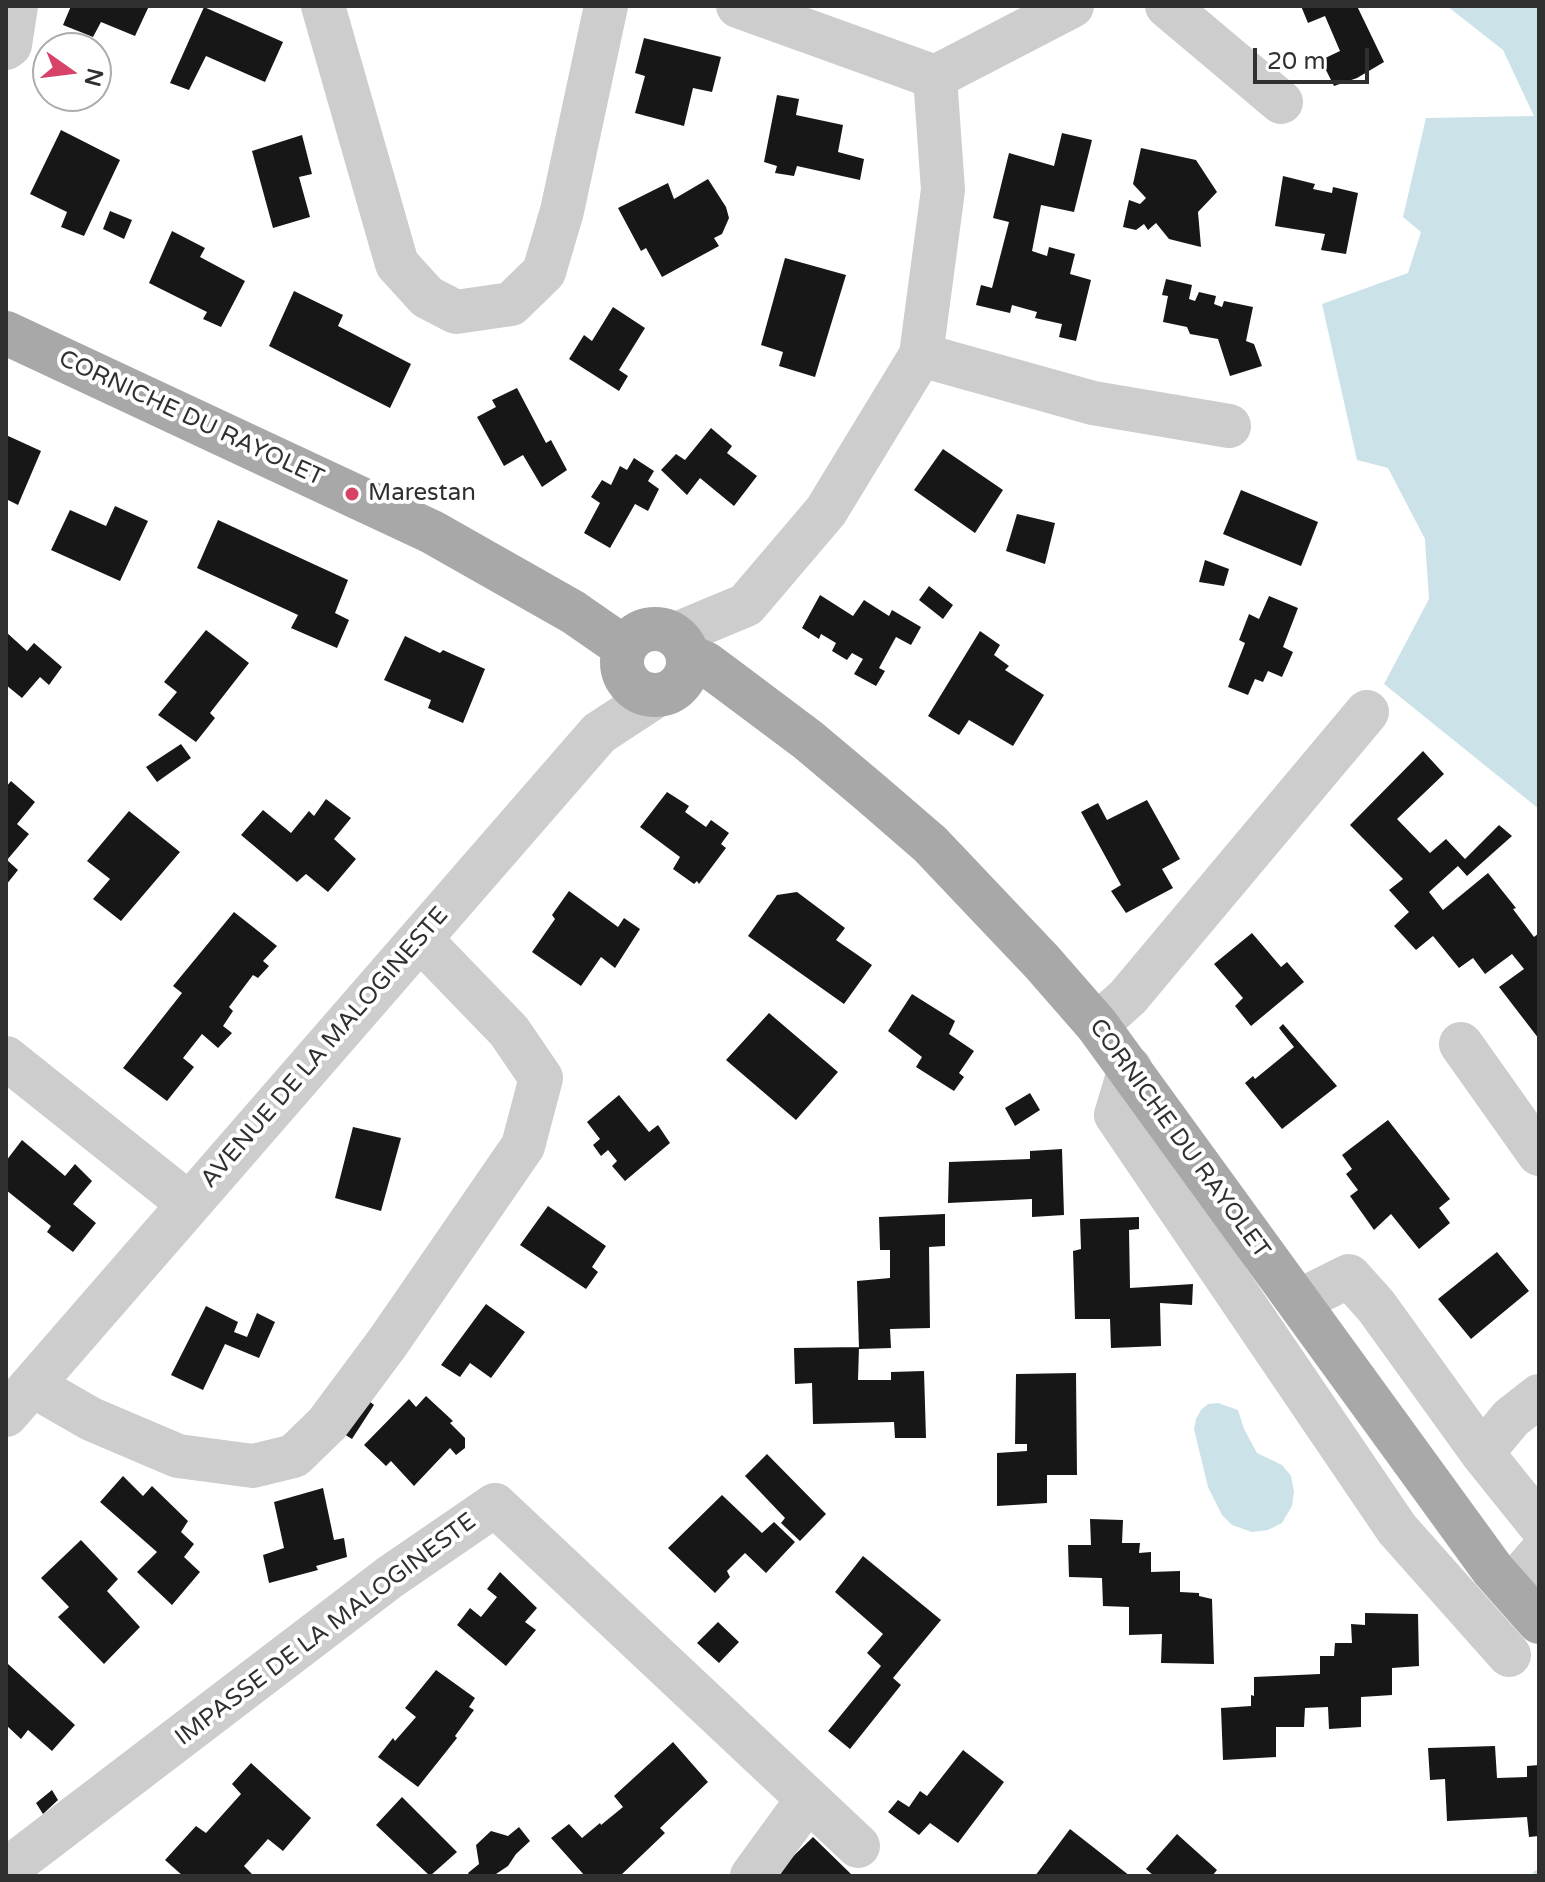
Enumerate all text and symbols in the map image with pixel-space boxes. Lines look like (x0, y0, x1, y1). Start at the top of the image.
north arrow (32, 32, 112, 112)
scale bar (1257, 32, 1373, 82)
text: 20 m (1267, 47, 1325, 76)
text: N (79, 66, 108, 89)
street label: CORNICHE DU RAYOLET (54, 345, 328, 493)
place label: Marestan (368, 480, 476, 508)
marker: Marestan (343, 485, 361, 503)
street label: AVENUE DE LA MALOGINESTE (195, 902, 455, 1194)
street label: CORNICHE DU RAYOLET (1082, 1014, 1276, 1264)
street label: IMPASSE DE LA MALOGINESTE (170, 1507, 482, 1753)

